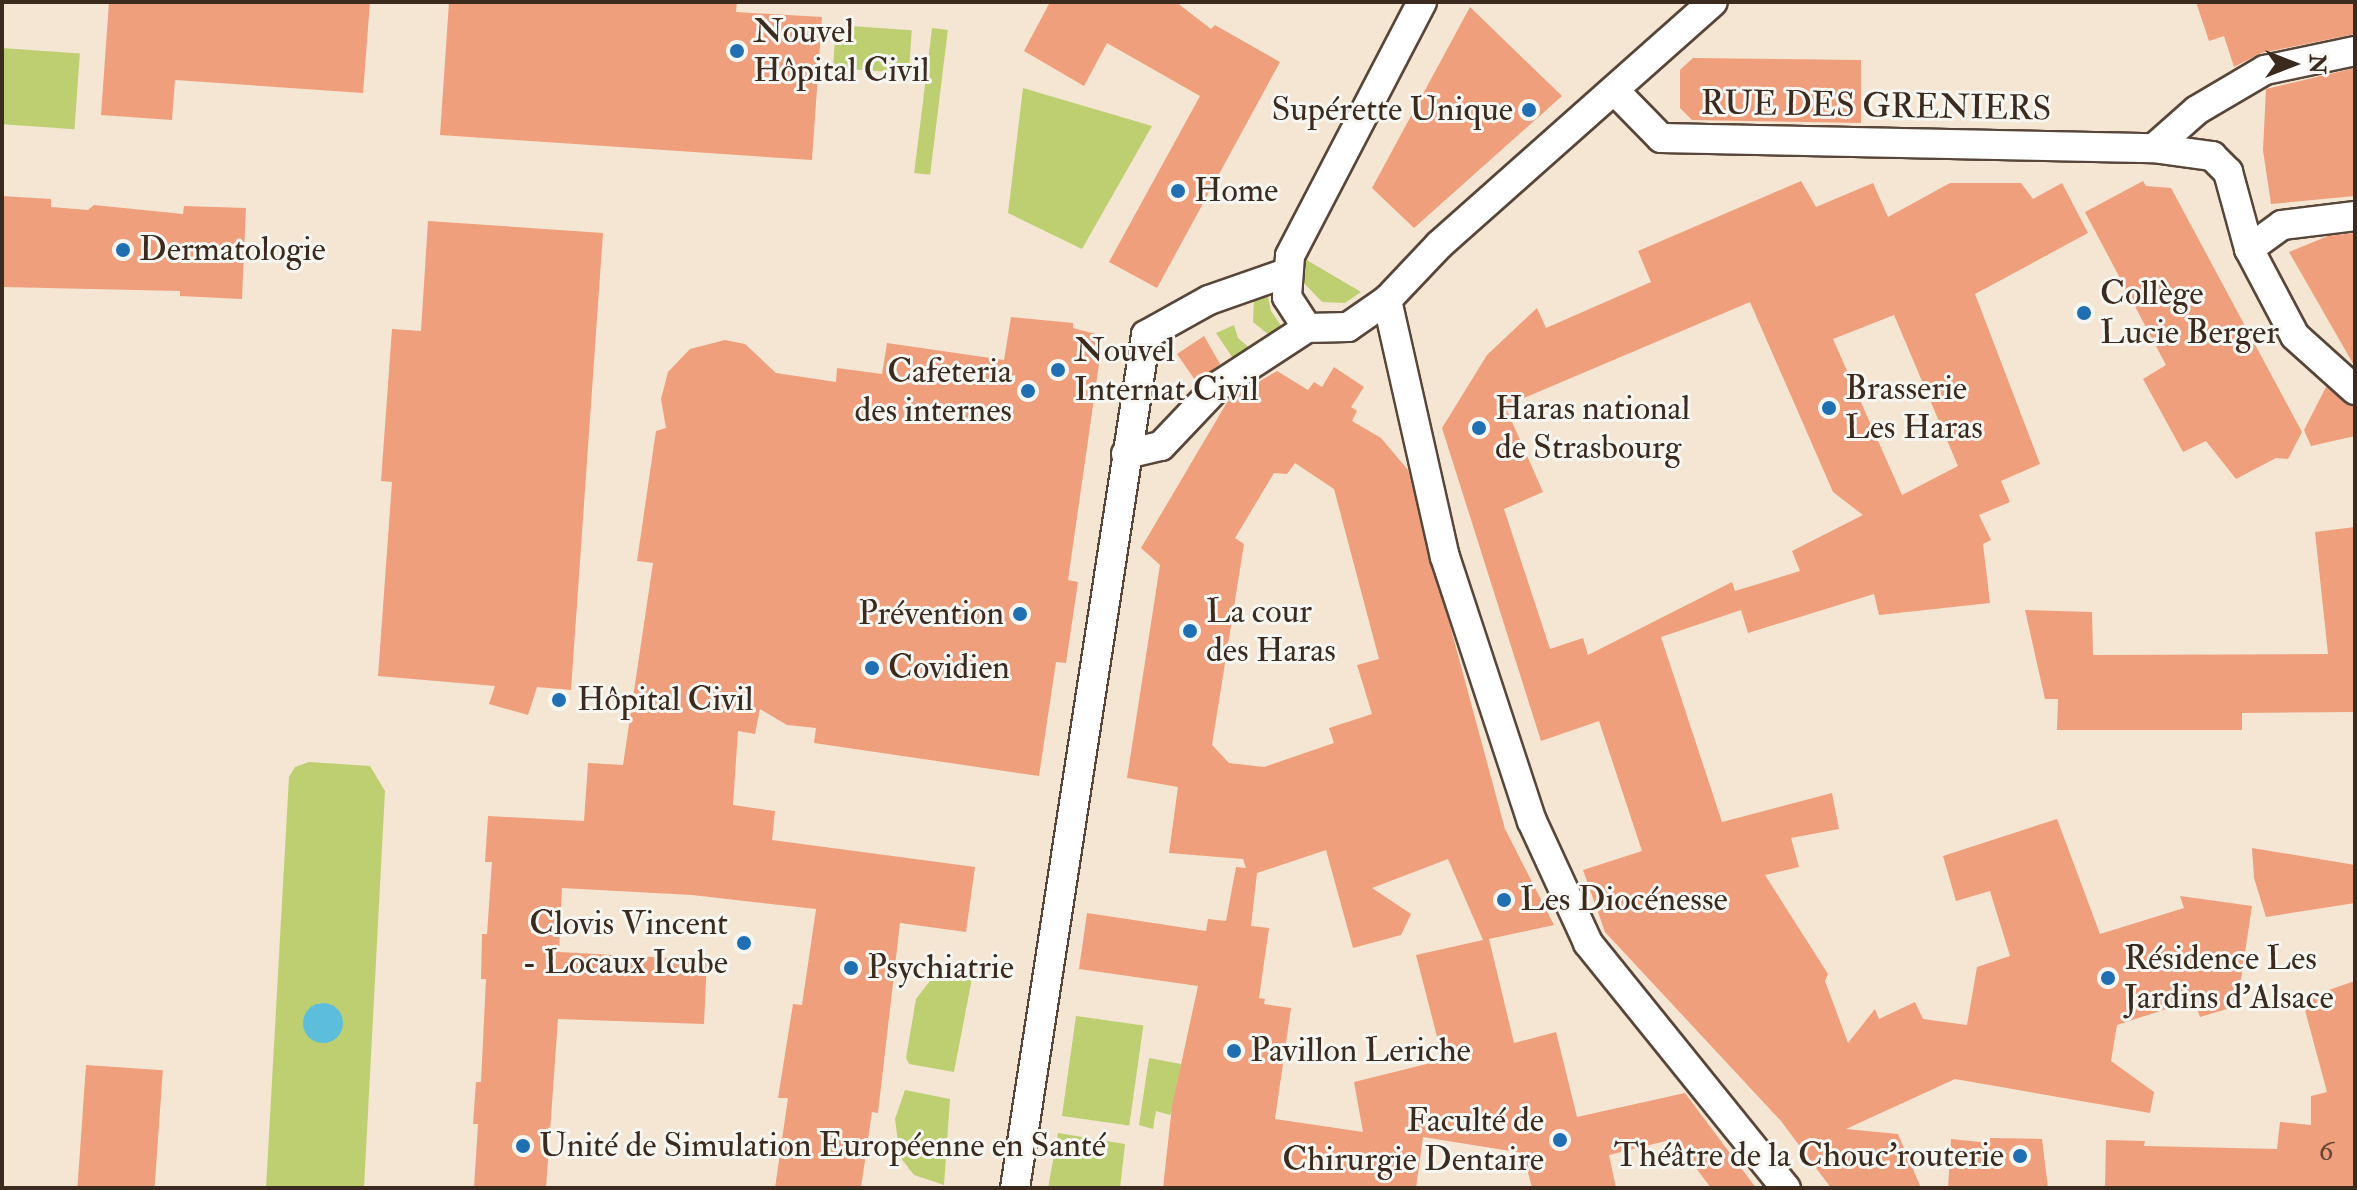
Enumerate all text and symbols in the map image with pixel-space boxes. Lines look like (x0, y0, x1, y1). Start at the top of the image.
place label: Nouvel Hôpital Civil (753, 11, 929, 90)
north arrow (2253, 24, 2333, 104)
marker: Nouvel Hôpital Civil (728, 42, 746, 60)
text: N (2303, 54, 2331, 74)
street label: RUE DES GRENIERS (1700, 83, 2052, 129)
place label: Supérette Unique (1271, 90, 1513, 130)
marker: Supérette Unique (1520, 101, 1538, 119)
place label: Home (1194, 171, 1278, 211)
marker: Home (1169, 182, 1187, 200)
place label: Dermatologie (139, 230, 326, 270)
marker: Dermatologie (114, 241, 132, 259)
place label: Collège Lucie Berger (2100, 273, 2279, 352)
marker: Collège Lucie Berger (2075, 304, 2093, 322)
place label: Nouvel Internat Civil (1074, 330, 1259, 410)
place label: Cafeteria des internes (855, 351, 1012, 430)
marker: Nouvel Internat Civil (1049, 361, 1067, 379)
place label: Brasserie Les Haras (1845, 368, 1983, 448)
marker: Cafeteria des internes (1019, 382, 1037, 400)
place label: Haras national de Strasbourg (1495, 388, 1690, 468)
marker: Brasserie Les Haras (1820, 399, 1838, 417)
marker: Haras national de Strasbourg (1470, 419, 1488, 437)
place label: La cour des Haras (1206, 591, 1336, 670)
place label: Prévention (858, 594, 1004, 634)
marker: Prévention (1011, 605, 1029, 623)
marker: La cour des Haras (1181, 622, 1199, 640)
place label: Covidien (888, 648, 1010, 688)
marker: Covidien (863, 659, 881, 677)
place label: Hôpital Civil (577, 680, 753, 720)
marker: Hôpital Civil (548, 689, 570, 711)
place label: Les Diocénesse (1520, 880, 1728, 920)
marker: Les Diocénesse (1495, 891, 1513, 909)
place label: Clovis Vincent - Locaux Icube (522, 903, 728, 982)
marker: Clovis Vincent - Locaux Icube (735, 934, 753, 952)
place label: Résidence Les Jardins d'Alsace (2124, 938, 2334, 1018)
place label: Psychiatrie (867, 948, 1014, 988)
marker: Psychiatrie (842, 959, 860, 977)
marker: Résidence Les Jardins d'Alsace (2099, 969, 2117, 987)
place label: Pavillon Leriche (1250, 1031, 1471, 1071)
marker: Pavillon Leriche (1225, 1042, 1243, 1060)
place label: Faculté de Chirurgie Dentaire (1282, 1100, 1544, 1180)
place label: Unité de Simulation Européenne en Santé (539, 1126, 1106, 1166)
marker: Faculté de Chirurgie Dentaire (1551, 1131, 1569, 1149)
house number: 6 (2318, 1133, 2334, 1169)
place label: Théâtre de la Chouc'routerie (1614, 1136, 2004, 1176)
marker: Unité de Simulation Européenne en Santé (514, 1137, 532, 1155)
marker: Théâtre de la Chouc'routerie (2011, 1147, 2029, 1165)

